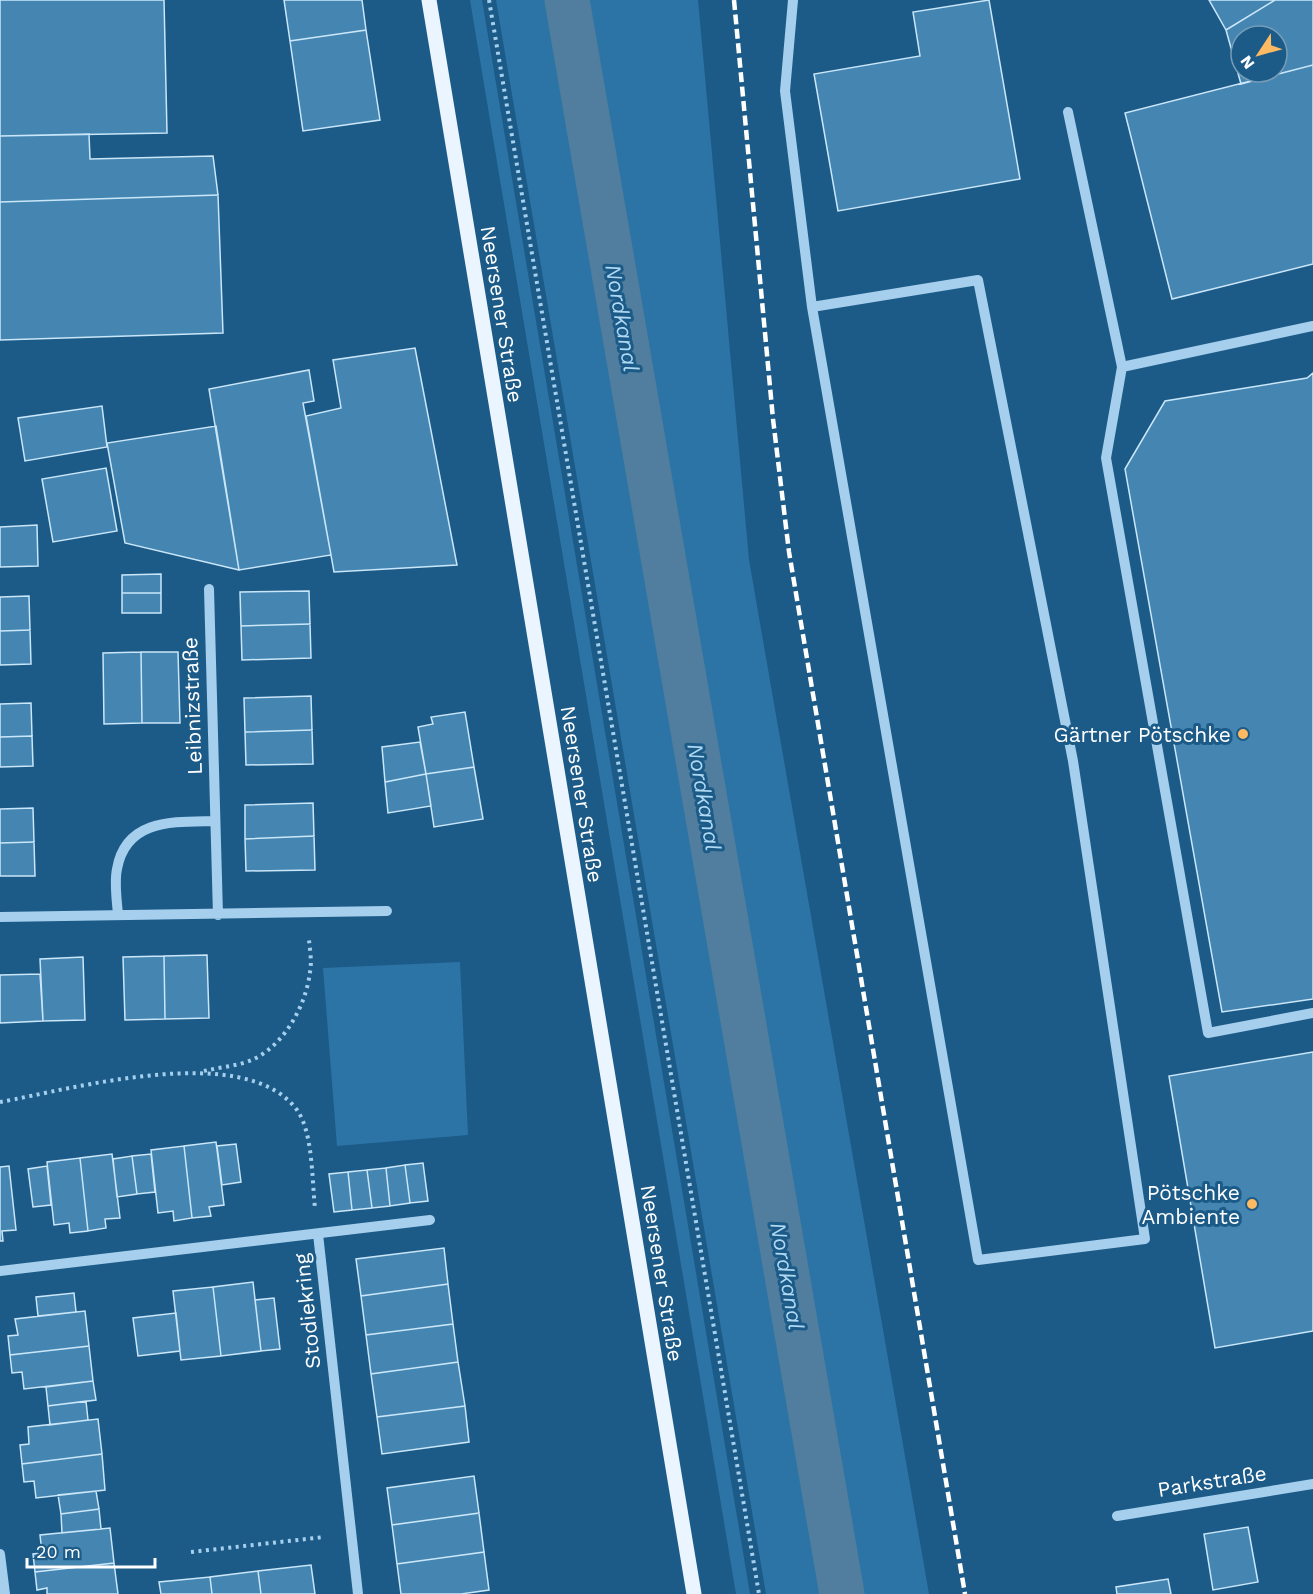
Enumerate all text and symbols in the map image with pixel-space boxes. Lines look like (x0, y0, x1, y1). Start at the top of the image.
north arrow (1229, 24, 1289, 84)
text: N (1236, 52, 1258, 73)
street label: Neersener Straße (476, 224, 528, 404)
water label: Nordkanal (600, 262, 644, 374)
street label: Leibnizstraße (177, 637, 207, 775)
street label: Neersener Straße (556, 704, 608, 884)
place label: Gärtner Pötschke (1054, 722, 1231, 747)
marker: Gärtner Pötschke (1236, 727, 1250, 741)
water label: Nordkanal (682, 741, 726, 853)
place label: Pötschke Ambiente (1141, 1180, 1240, 1229)
street label: Neersener Straße (636, 1183, 688, 1363)
marker: Pötschke Ambiente (1245, 1197, 1259, 1211)
water label: Nordkanal (765, 1220, 809, 1332)
street label: Stodiekring (288, 1251, 325, 1370)
street label: Parkstraße (1156, 1460, 1268, 1502)
scale bar (27, 1531, 154, 1569)
text: 20 m (36, 1541, 81, 1562)

